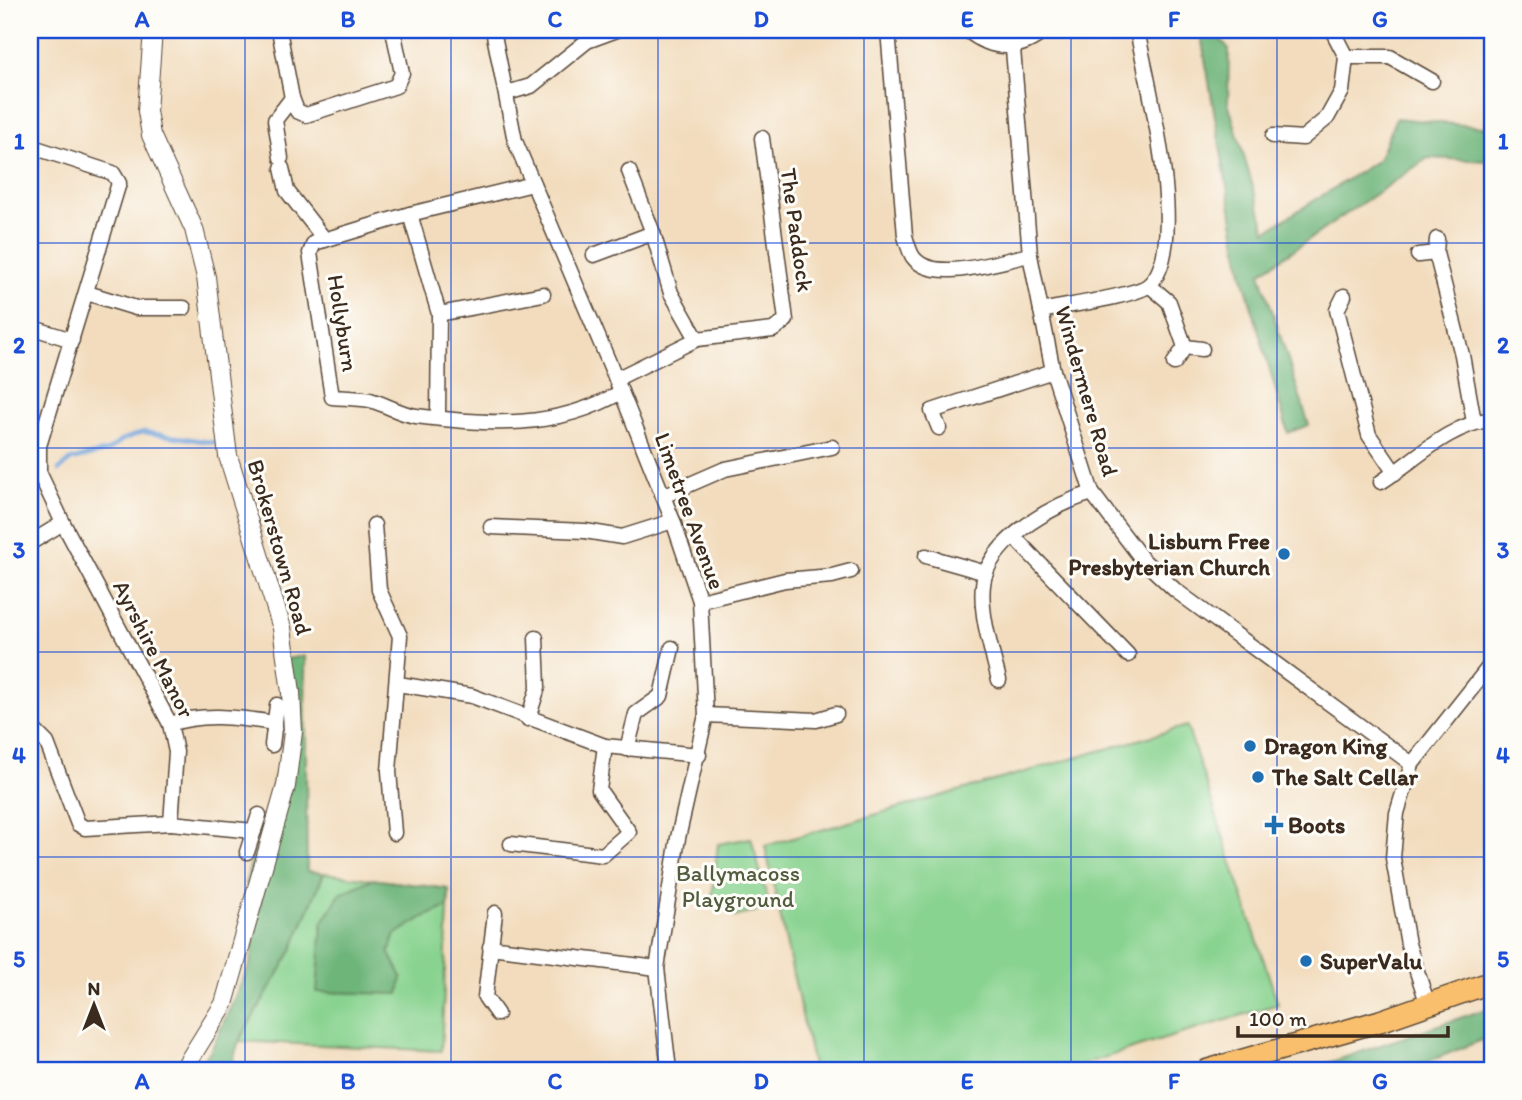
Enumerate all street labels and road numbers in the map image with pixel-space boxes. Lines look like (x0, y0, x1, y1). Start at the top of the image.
street label: The Paddock (774, 166, 820, 294)
street label: Hollyburn (322, 272, 364, 374)
street label: Windermere Road (1049, 302, 1125, 480)
street label: Limetree Avenue (649, 429, 731, 593)
street label: Brokerstown Road (242, 456, 318, 638)
street label: Ayrshire Manor (107, 575, 201, 723)

